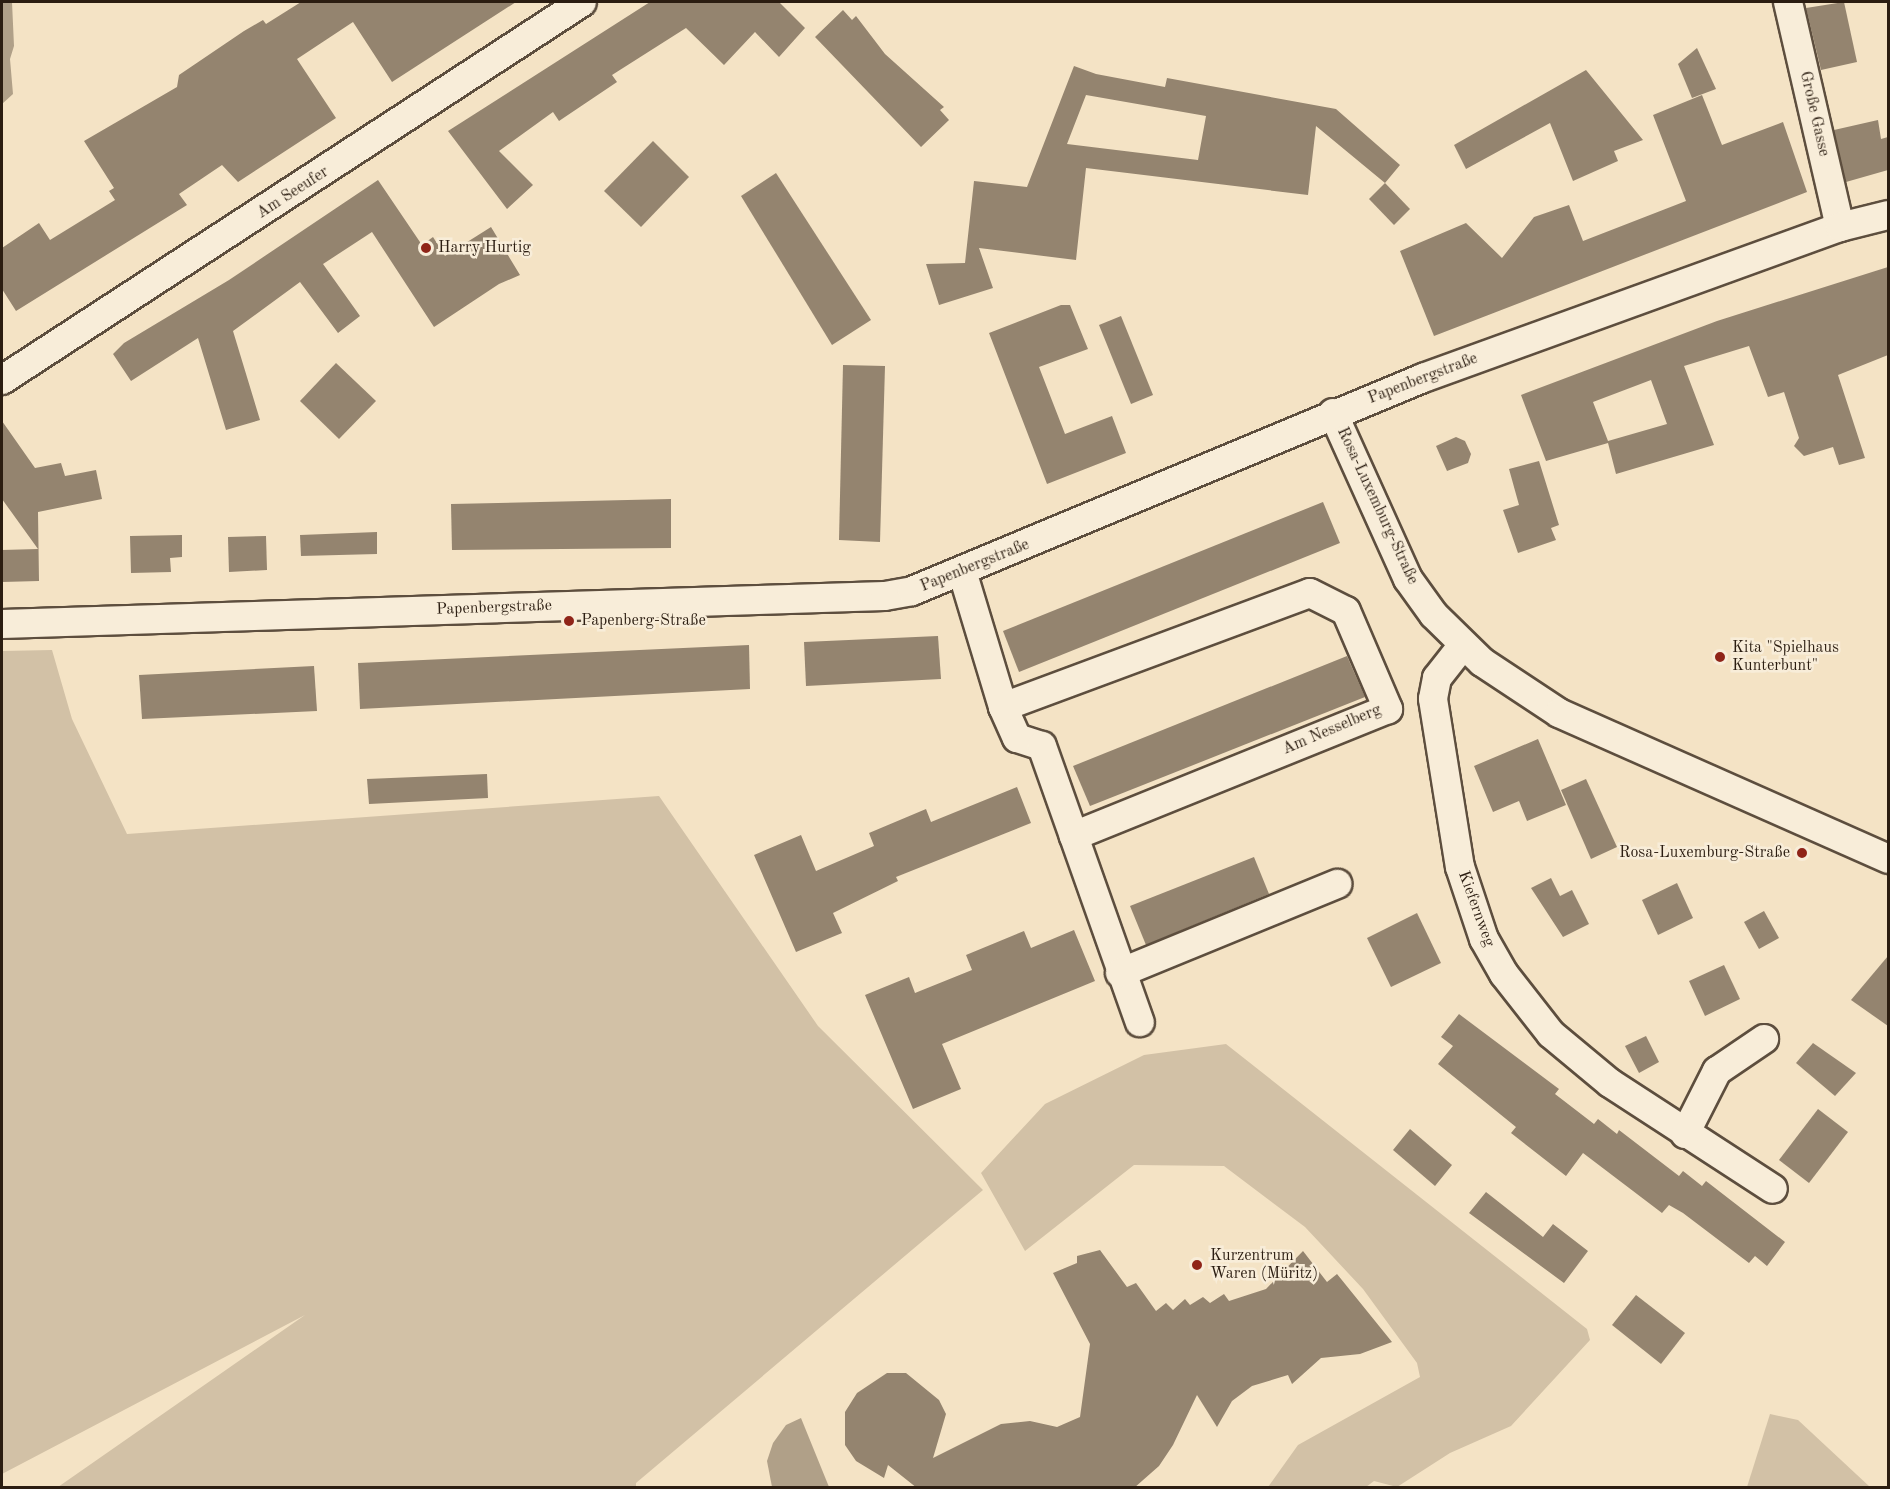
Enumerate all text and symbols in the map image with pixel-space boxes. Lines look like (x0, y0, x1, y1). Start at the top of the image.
street label: Große Gasse (1795, 69, 1833, 159)
street label: Am Seeufer (253, 163, 333, 223)
place label: Harry Hurtig (438, 238, 531, 258)
marker: Harry Hurtig (419, 241, 433, 255)
street label: Papenbergstraße (1365, 349, 1481, 409)
street label: Rosa-Luxemburg-Straße (1332, 424, 1422, 588)
street label: Papenbergstraße (918, 535, 1032, 597)
street label: Papenbergstraße (436, 596, 552, 620)
place label: Papenberg-Straße (581, 611, 706, 631)
marker: Papenberg-Straße (562, 614, 576, 628)
place label: Kita "Spielhaus Kunterbunt" (1732, 638, 1839, 676)
marker: Kita "Spielhaus Kunterbunt" (1713, 650, 1727, 664)
street label: Am Nesselberg (1280, 701, 1384, 759)
place label: Rosa-Luxemburg-Straße (1619, 843, 1790, 863)
marker: Rosa-Luxemburg-Straße (1795, 846, 1809, 860)
street label: Kiefernweg (1453, 868, 1499, 950)
place label: Kurzentrum Waren (Müritz) (1210, 1246, 1318, 1284)
marker: Kurzentrum Waren (Müritz) (1188, 1256, 1206, 1274)

